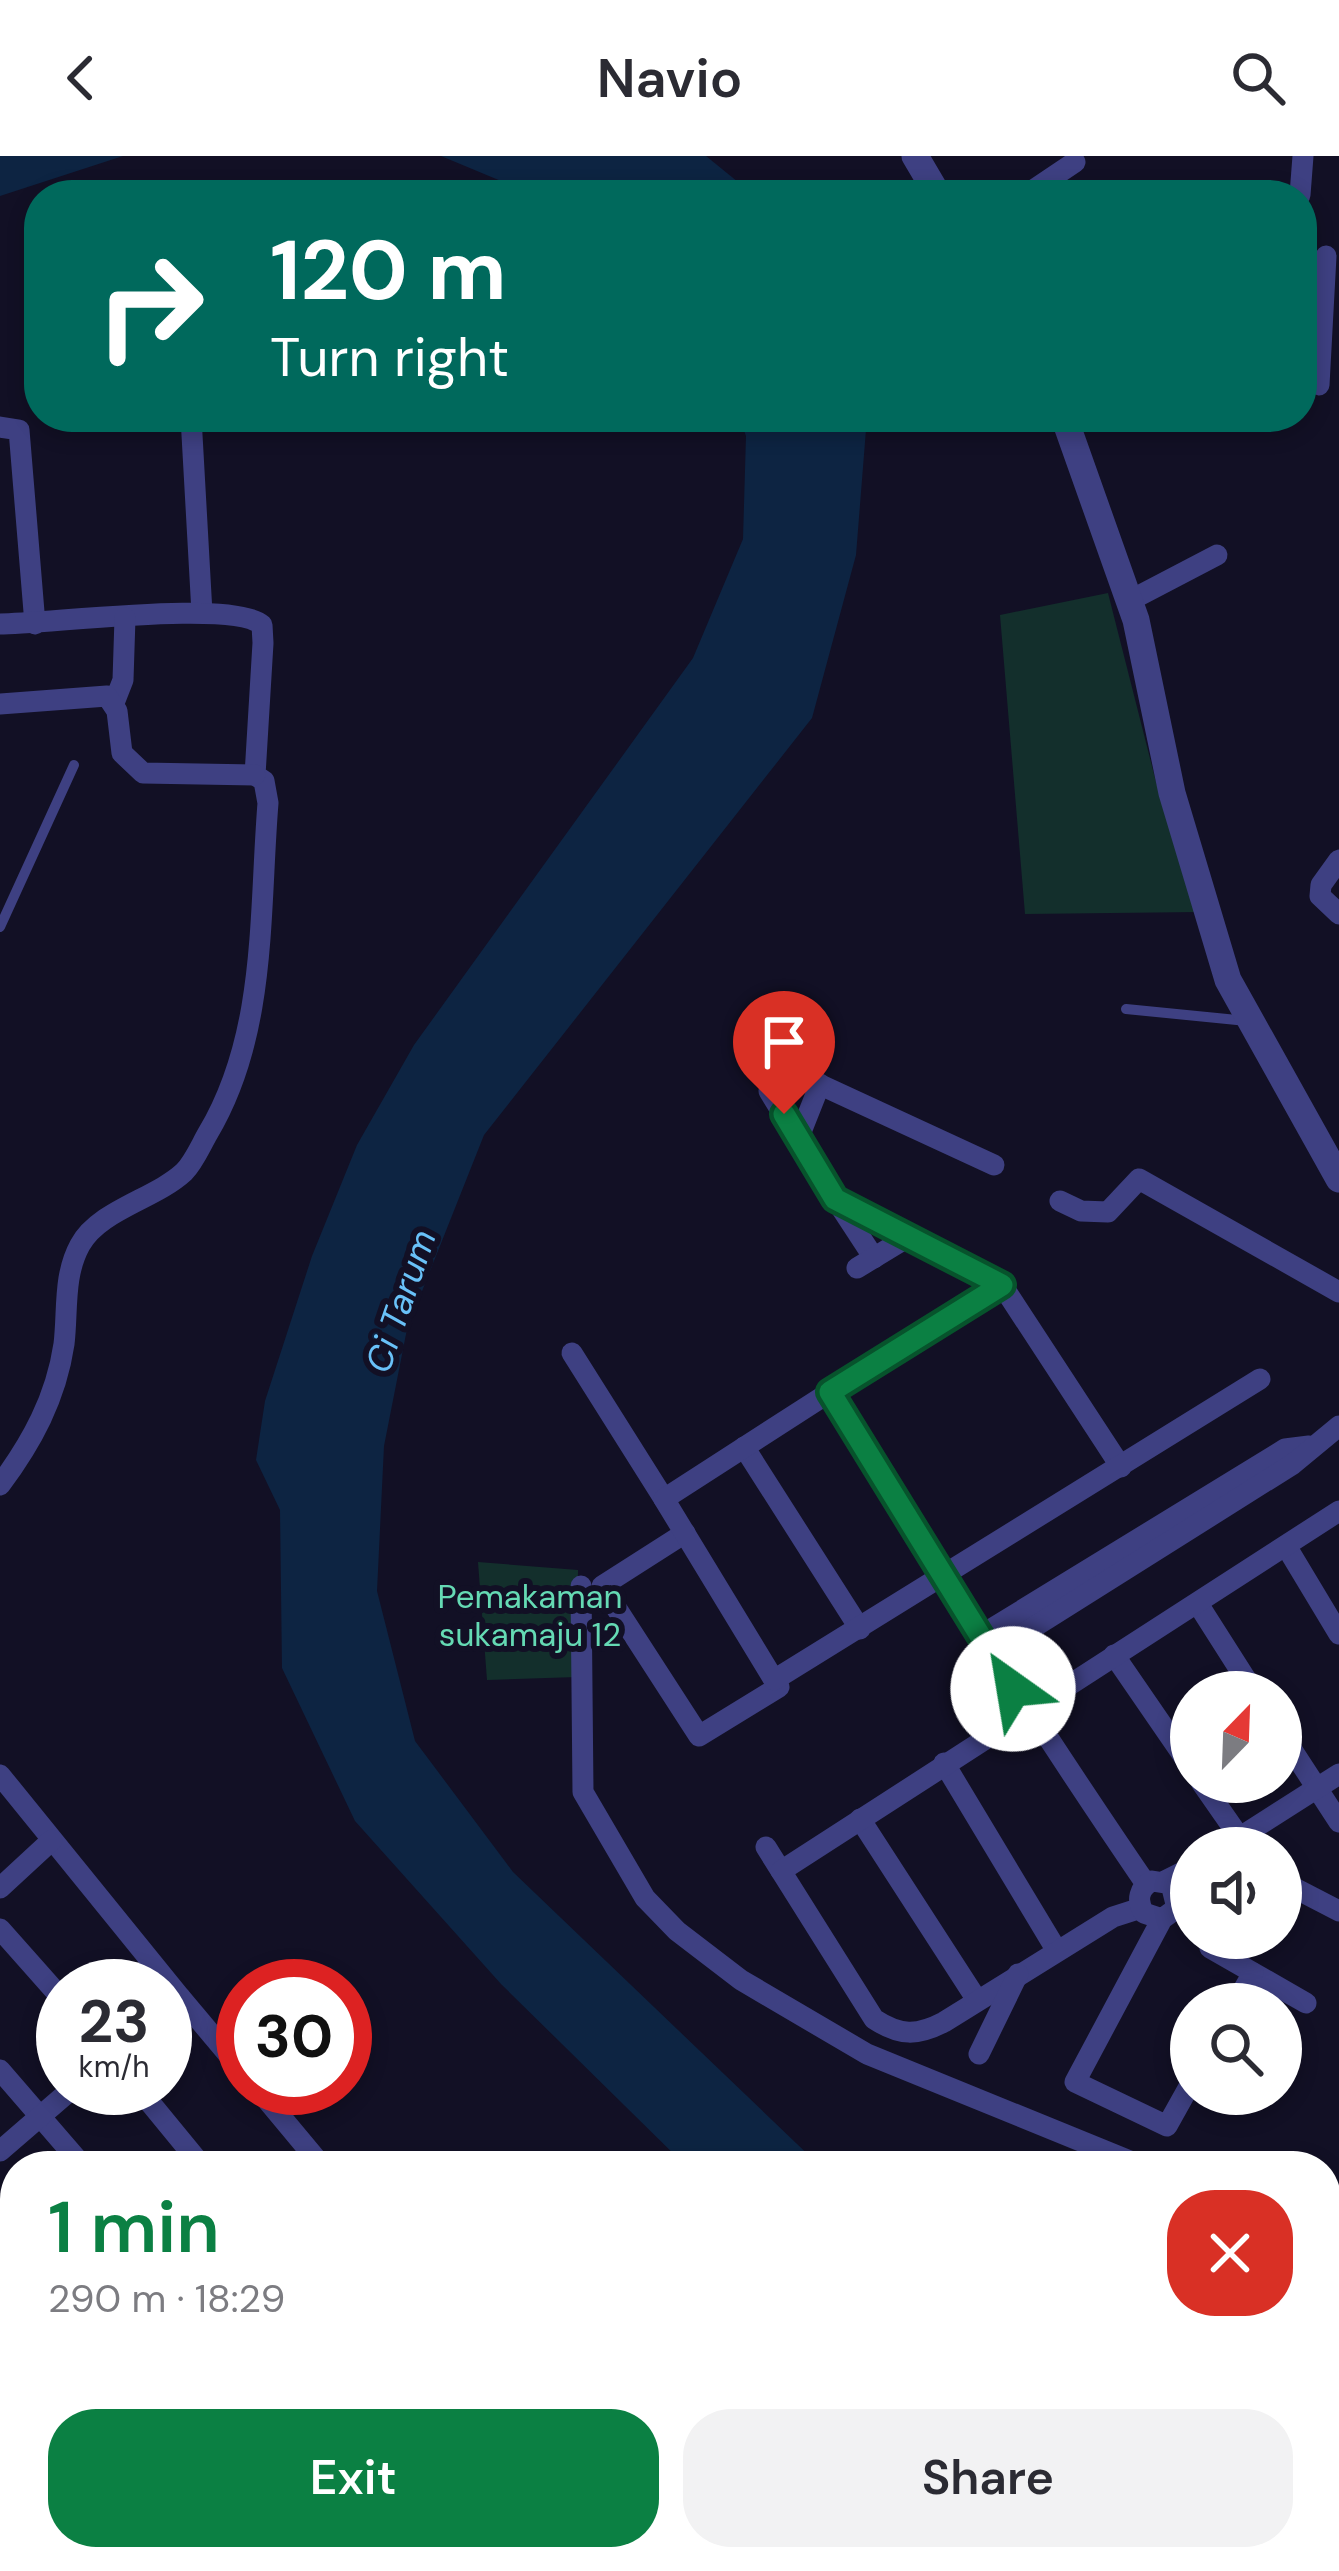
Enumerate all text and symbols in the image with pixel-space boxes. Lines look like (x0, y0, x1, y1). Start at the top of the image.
text: Navio (597, 43, 742, 114)
icon: back (48, 45, 114, 111)
icon: search (1225, 45, 1291, 111)
text: 120 m (270, 216, 507, 325)
icon: right (72, 228, 228, 384)
text: Turn right (270, 322, 509, 393)
pin (733, 991, 835, 1114)
icon: arrive (751, 1009, 817, 1075)
water label: Ci Tarum (354, 1223, 447, 1379)
park label: Pemakaman sukamaju 12 (437, 1575, 623, 1656)
position arrow (950, 1626, 1076, 1752)
north arrow (1170, 1671, 1302, 1803)
map controls (1170, 1671, 1302, 2115)
button: sound (1170, 1827, 1302, 1959)
speed limit sign: 30 (216, 1959, 372, 2115)
text: 23 (79, 1982, 149, 2061)
button: search (1170, 1983, 1302, 2115)
text: km/h (79, 2047, 149, 2086)
text: 1 min (48, 2181, 220, 2274)
button: close (1167, 2190, 1293, 2316)
text: 290 m · 18:29 (48, 2273, 285, 2324)
button: Exit (48, 2409, 659, 2547)
button: Share (683, 2409, 1293, 2547)

